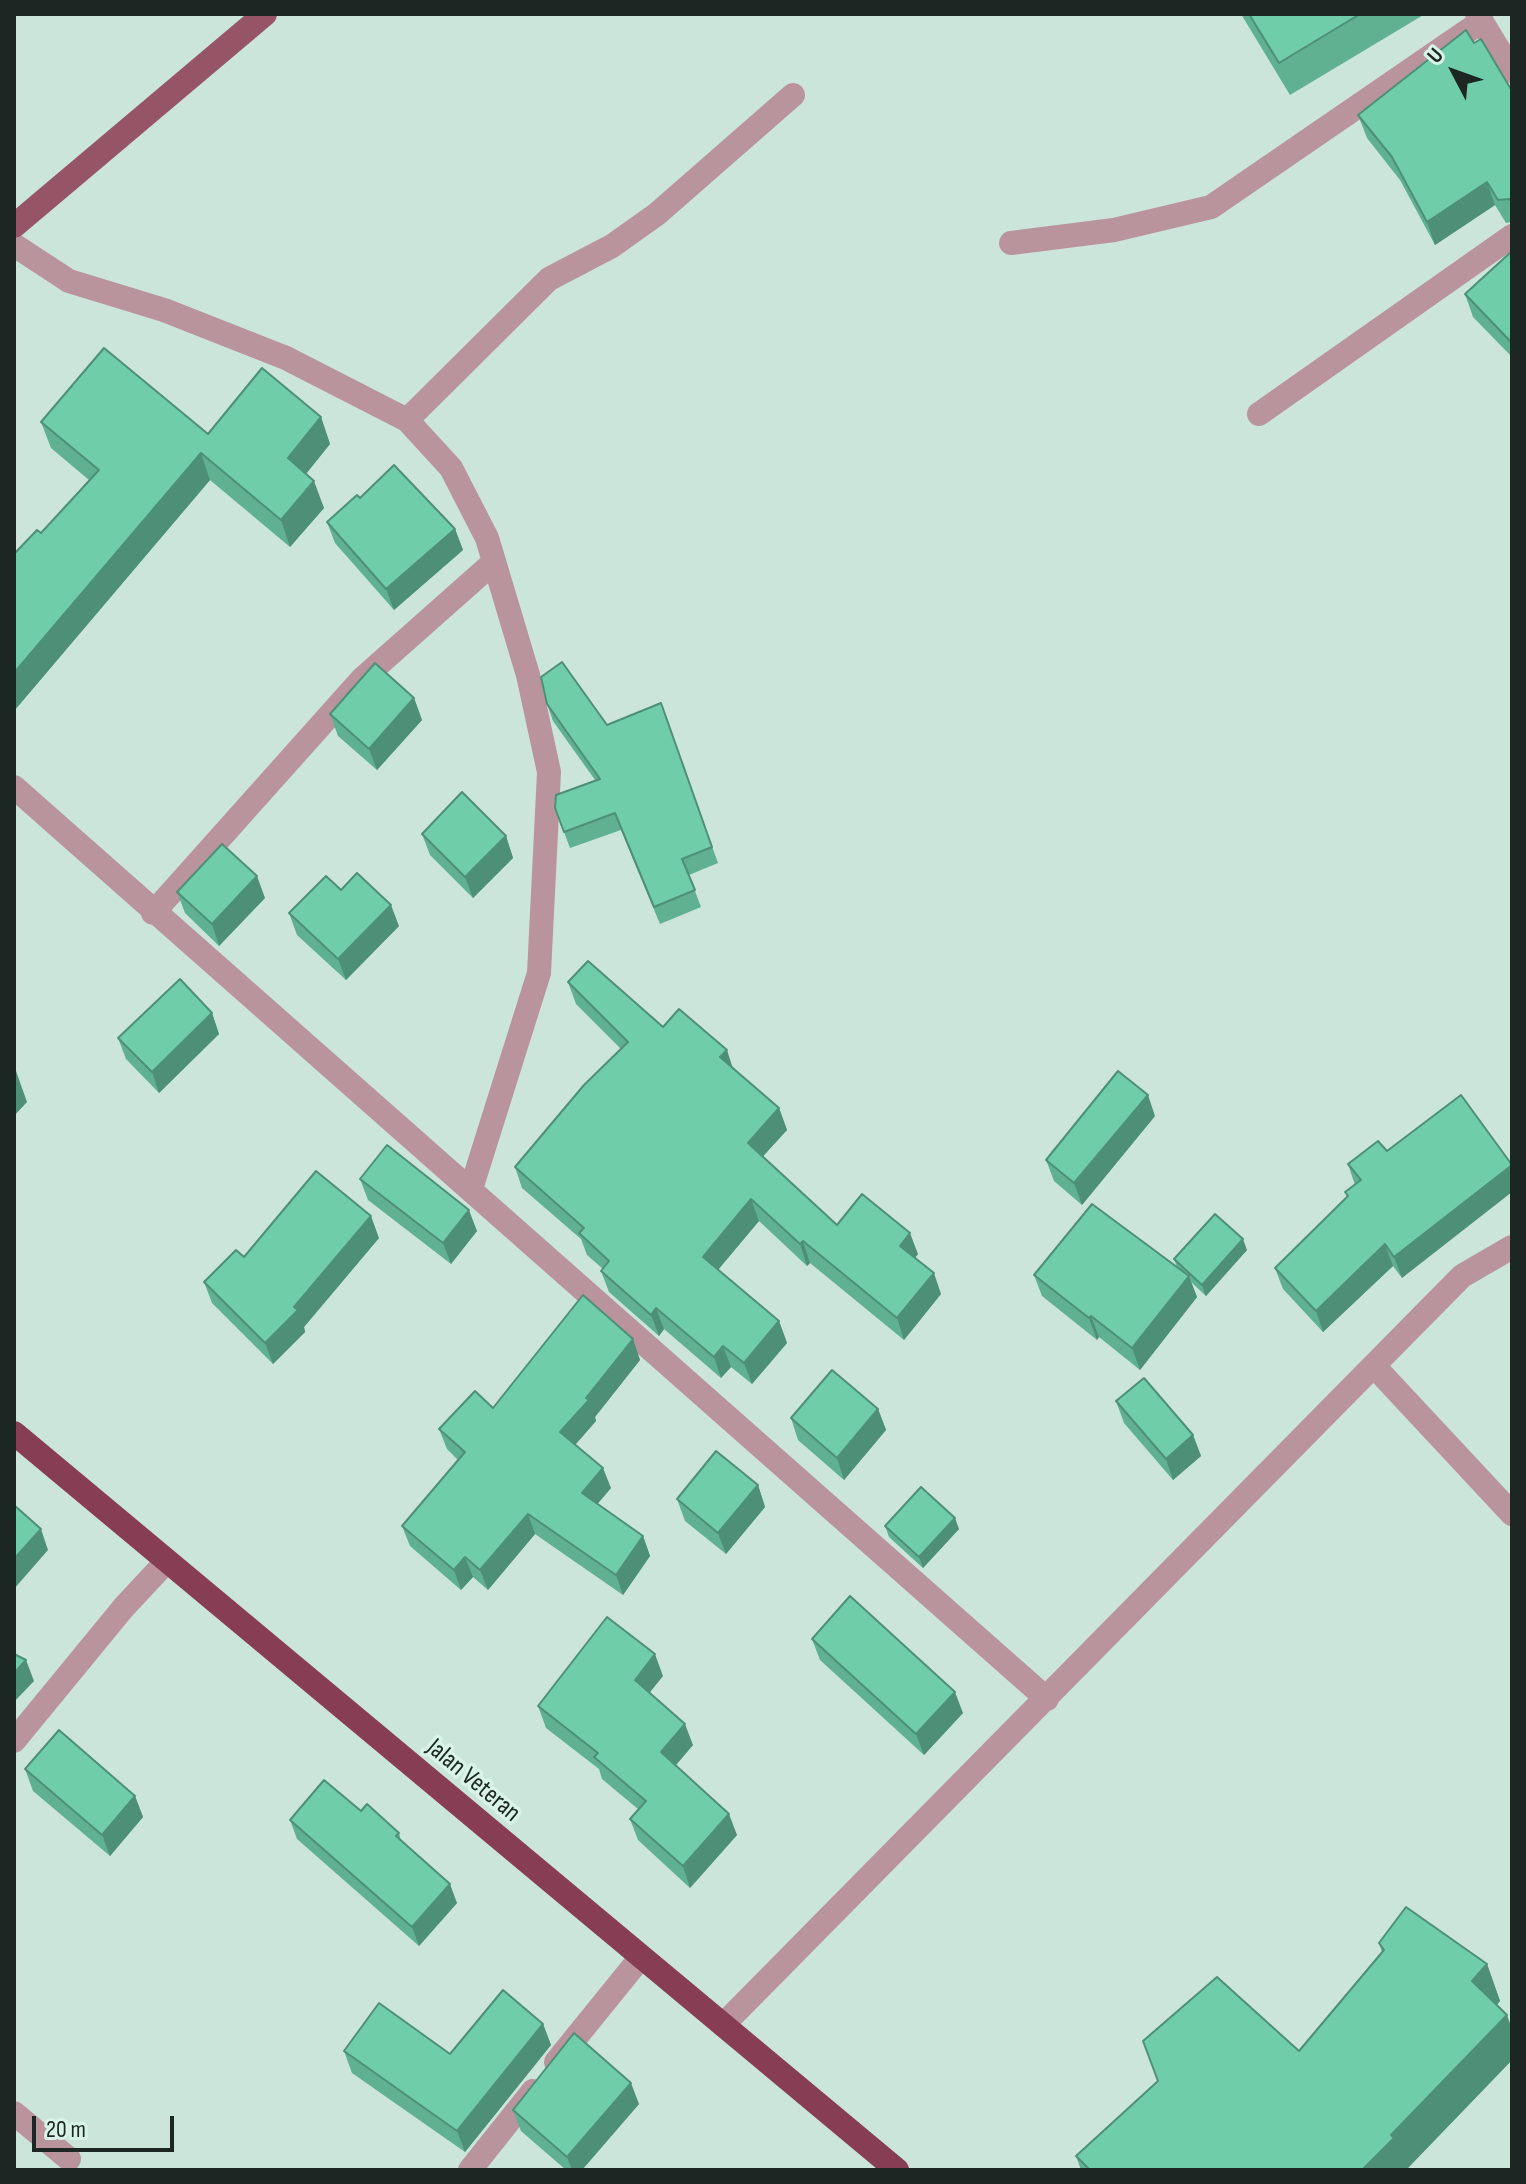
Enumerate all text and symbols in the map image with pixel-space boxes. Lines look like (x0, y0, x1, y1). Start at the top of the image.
north arrow (1414, 32, 1494, 112)
text: U (1422, 43, 1449, 69)
street label: Jalan Veteran (420, 1733, 526, 1829)
scale bar (36, 2100, 178, 2150)
text: 20 m (46, 2115, 86, 2144)

